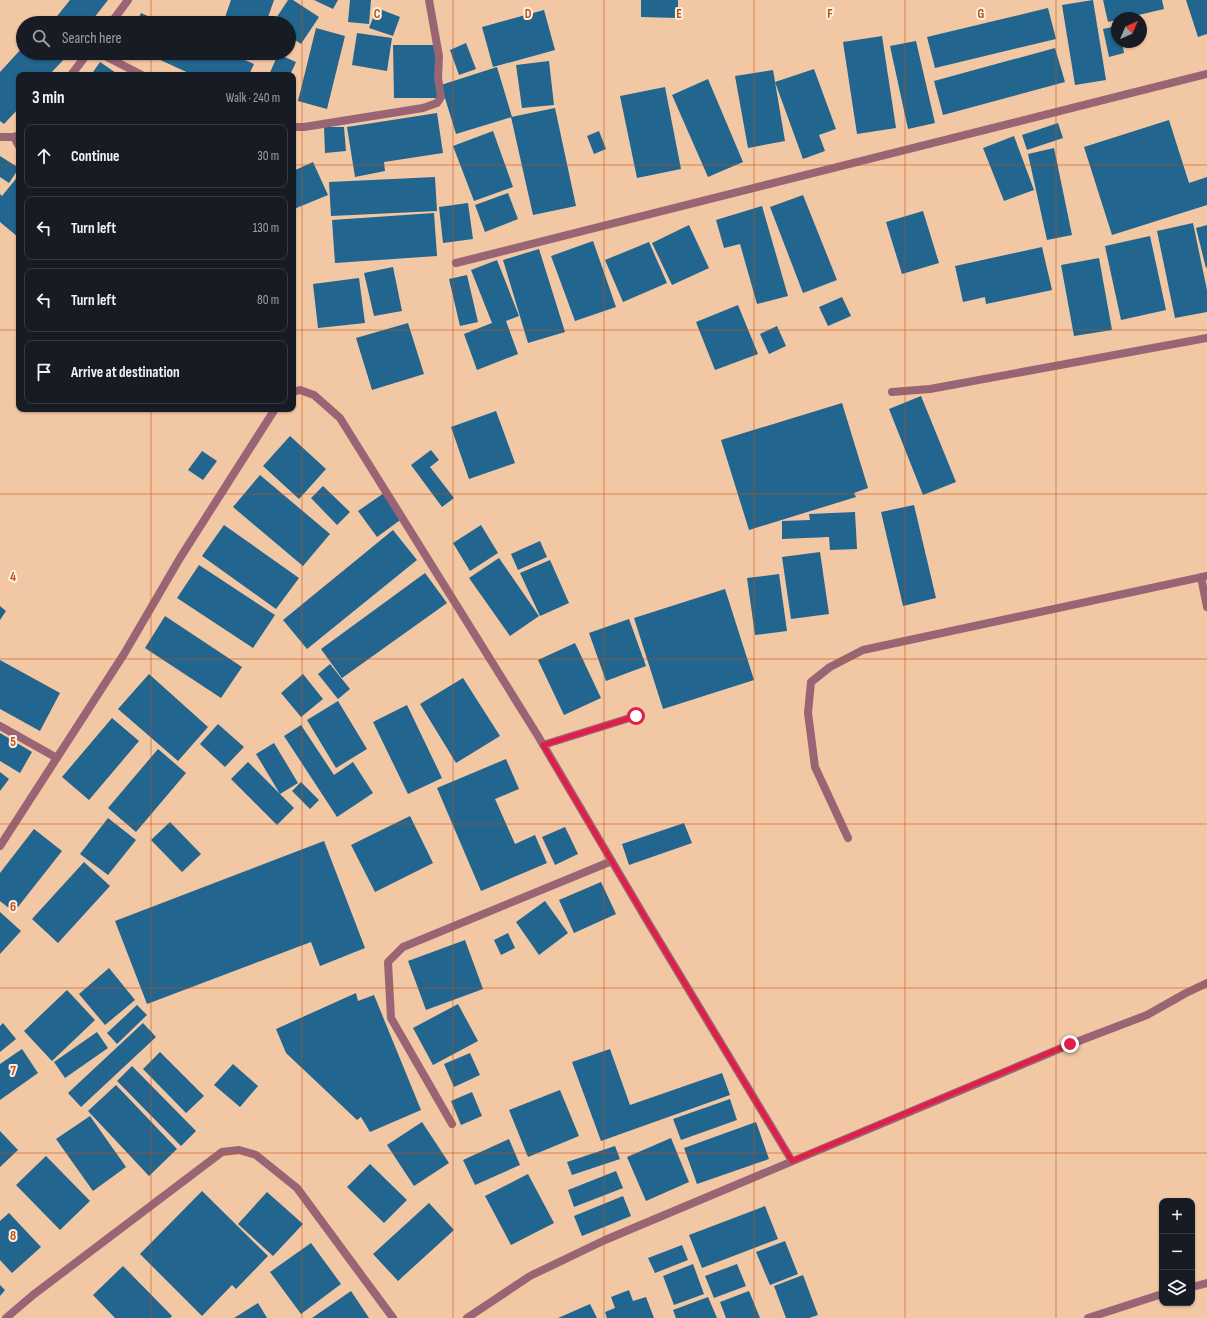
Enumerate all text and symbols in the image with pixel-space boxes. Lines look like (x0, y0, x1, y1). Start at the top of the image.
text: C (374, 6, 381, 22)
text: D (525, 6, 532, 22)
text: E (676, 6, 682, 22)
text: F (827, 6, 833, 22)
text: G (978, 6, 985, 22)
north arrow (1111, 12, 1147, 48)
search box (16, 16, 296, 60)
icon: search (30, 27, 52, 49)
text: Search here (62, 29, 122, 48)
text: 3 min (32, 88, 65, 108)
text: Walk · 240 m (226, 90, 280, 106)
icon: ahead (33, 145, 55, 167)
text: Continue (71, 147, 120, 166)
text: 30 m (257, 148, 279, 164)
icon: left (33, 217, 55, 239)
text: Turn left (71, 219, 116, 238)
text: 130 m (253, 220, 279, 236)
icon: left (33, 289, 55, 311)
text: Turn left (71, 291, 116, 310)
text: 80 m (257, 292, 279, 308)
icon: arrive (33, 361, 55, 383)
text: Arrive at destination (71, 363, 180, 382)
text: 4 (10, 569, 16, 585)
route start (627, 707, 645, 725)
text: 5 (10, 734, 16, 750)
text: 6 (10, 899, 16, 915)
route end (1061, 1035, 1079, 1053)
text: 7 (10, 1063, 16, 1079)
map controls (1159, 1198, 1195, 1306)
button: + (1159, 1198, 1195, 1234)
text: 8 (10, 1228, 16, 1244)
button: − (1159, 1234, 1195, 1270)
button: layers (1159, 1270, 1195, 1306)

